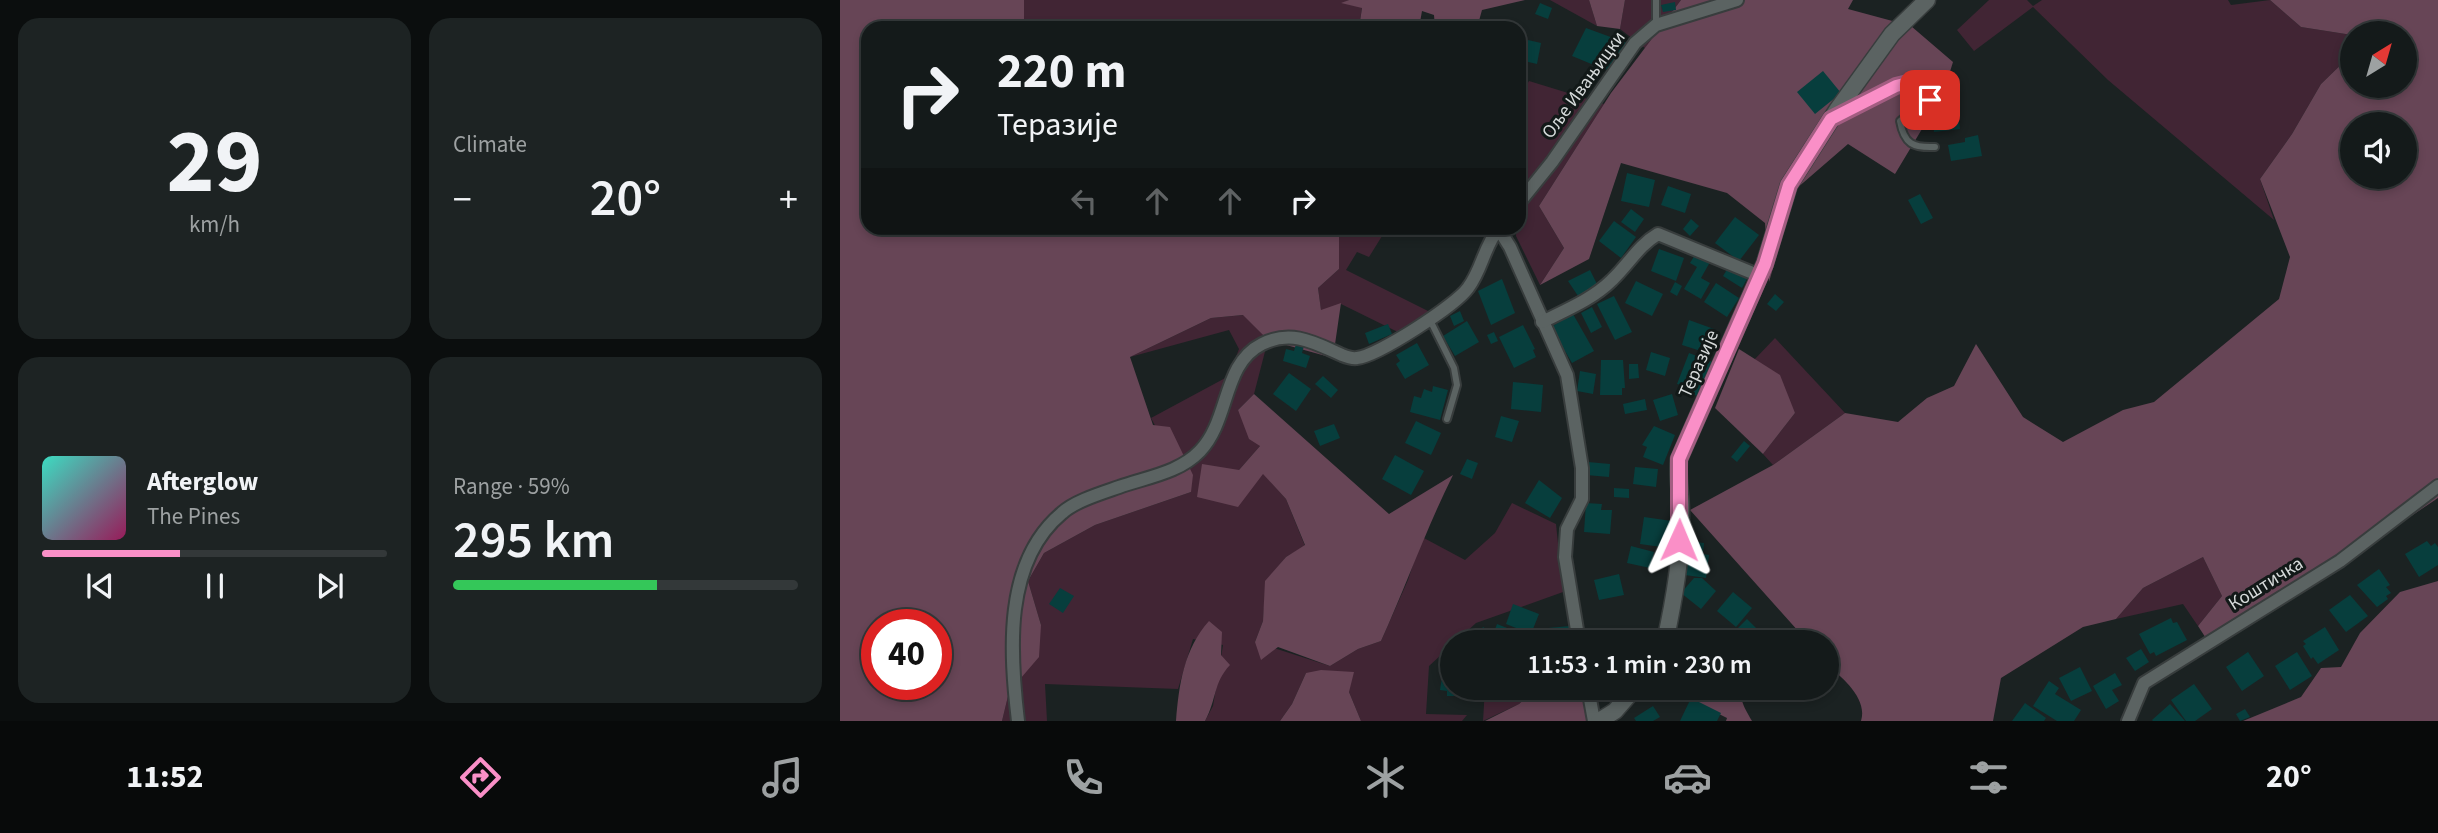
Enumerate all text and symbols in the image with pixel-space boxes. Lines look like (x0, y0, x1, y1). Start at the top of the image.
north arrow (2340, 21, 2417, 98)
map controls (2340, 21, 2417, 189)
street label: Оље Ивањицки (1536, 26, 1632, 144)
text: 220 m (997, 37, 1126, 107)
icon: right (882, 49, 973, 140)
pin (1900, 70, 1960, 130)
icon: arrive (1911, 81, 1949, 119)
text: 29 (166, 98, 263, 227)
text: Теразије (997, 102, 1118, 148)
button: sound (2340, 112, 2417, 189)
text: Climate (453, 128, 527, 161)
text: 20° (590, 162, 661, 236)
text: − (453, 173, 472, 227)
text: + (779, 173, 798, 227)
icon: left (1065, 182, 1103, 220)
icon: ahead (1138, 182, 1176, 220)
icon: ahead (1211, 182, 1249, 220)
icon: right (1284, 182, 1322, 220)
text: km/h (189, 208, 240, 241)
street label: Теразије (1672, 326, 1726, 402)
text: Afterglow (147, 463, 258, 500)
text: Range · 59% (453, 470, 570, 503)
text: The Pines (147, 500, 240, 533)
position arrow (1642, 503, 1716, 577)
text: 295 km (453, 504, 614, 578)
street label: Коштичка (2223, 550, 2309, 618)
icon: previous (81, 567, 119, 605)
icon: pause (196, 567, 234, 605)
icon: next (311, 567, 349, 605)
speed limit sign: 40 (861, 609, 952, 700)
text: 11:53 · 1 min · 230 m (1527, 646, 1752, 683)
icon: directions (456, 753, 505, 802)
icon: music (758, 753, 807, 802)
icon: phone (1059, 753, 1108, 802)
icon: climate (1361, 753, 1410, 802)
icon: car (1663, 753, 1712, 802)
icon: filters (1964, 753, 2013, 802)
text: 11:52 (126, 754, 204, 800)
text: 20° (2266, 754, 2312, 800)

